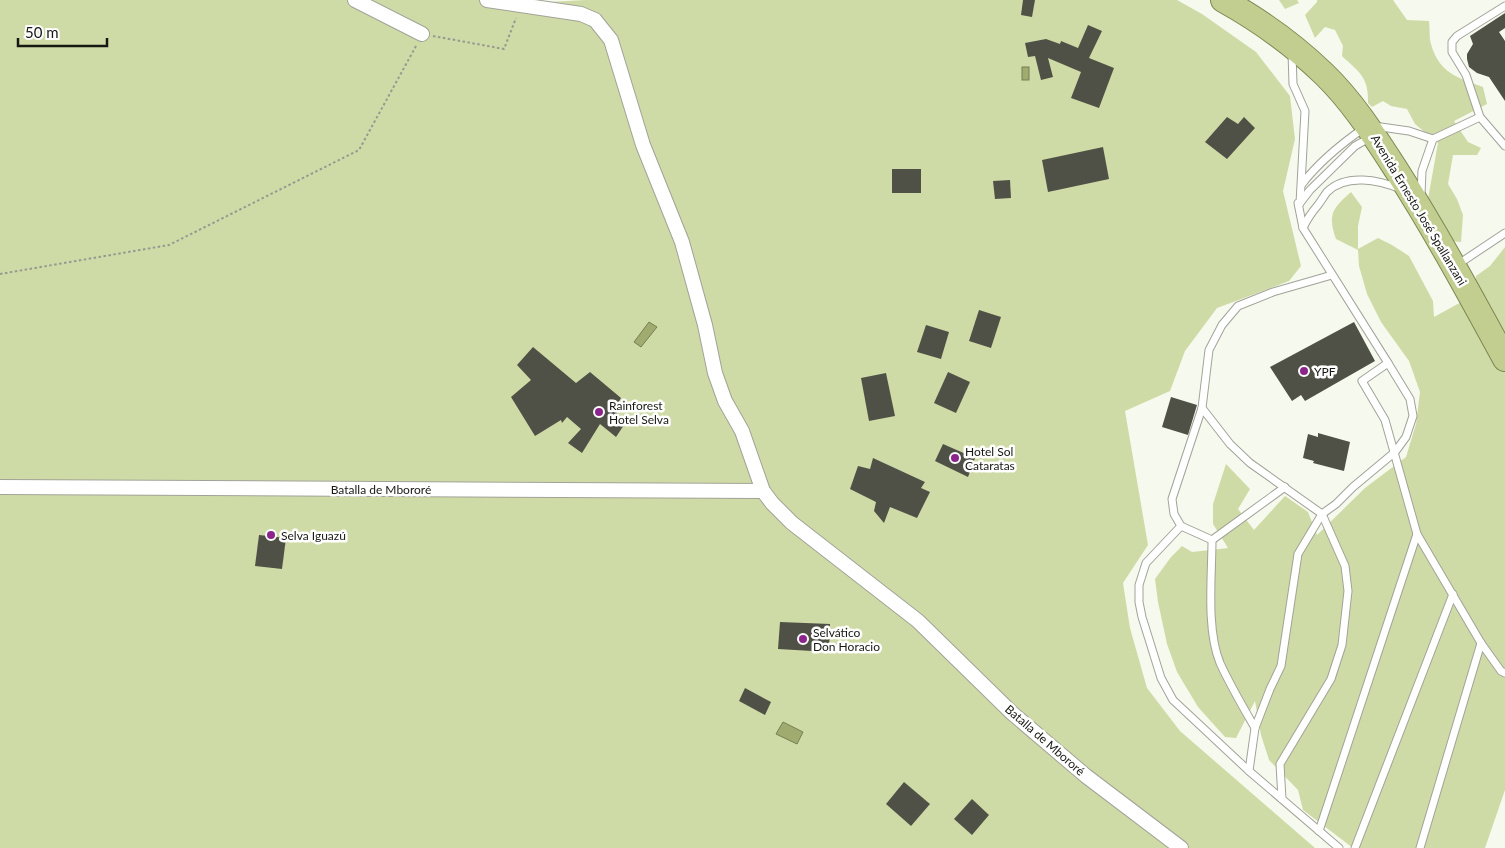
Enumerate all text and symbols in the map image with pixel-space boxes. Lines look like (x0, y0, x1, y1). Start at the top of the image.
scale bar (18, 15, 106, 47)
text: 50 m (25, 23, 59, 41)
street label: Avenida Ernesto José Spallanzani (1368, 132, 1470, 288)
place label: YPF (1314, 364, 1336, 379)
marker: YPF (1298, 365, 1310, 377)
place label: Rainforest Hotel Selva (609, 398, 669, 427)
marker: Rainforest Hotel Selva (593, 406, 605, 418)
place label: Hotel Sol Cataratas (965, 444, 1015, 473)
marker: Hotel Sol Cataratas (949, 452, 961, 464)
street label: Batalla de Mbororé (331, 482, 431, 497)
place label: Selva Iguazú (281, 528, 346, 543)
marker: Selva Iguazú (265, 529, 277, 541)
place label: Selvático Don Horacio (813, 625, 880, 654)
marker: Selvático Don Horacio (797, 633, 809, 645)
street label: Batalla de Mbororé (1002, 701, 1088, 779)

